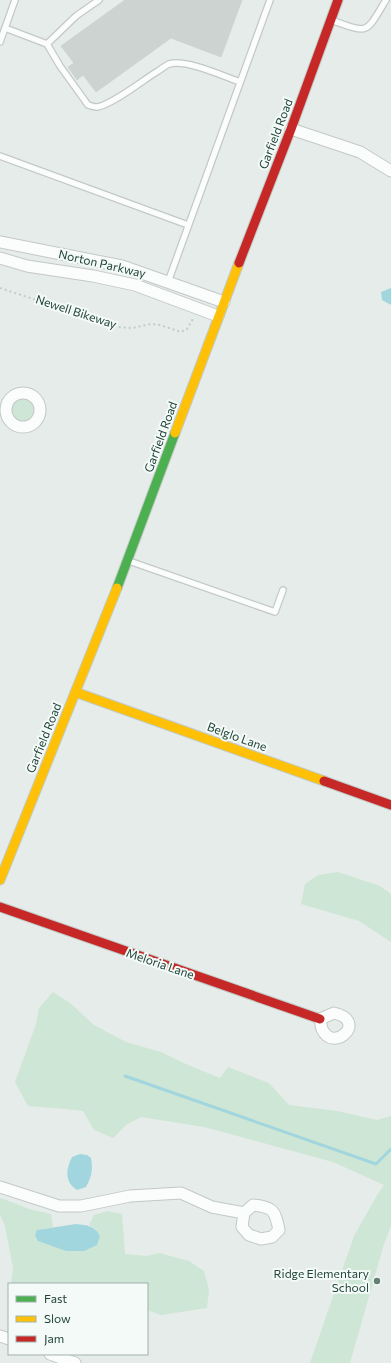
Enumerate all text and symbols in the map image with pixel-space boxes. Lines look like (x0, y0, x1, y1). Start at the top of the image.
street label: Garfield Road (255, 96, 295, 171)
street label: Norton Parkway (57, 246, 147, 280)
street label: Newell Bikeway (34, 291, 119, 331)
street label: Garfield Road (141, 399, 179, 474)
street label: Garfield Road (23, 700, 64, 775)
street label: Belglo Lane (206, 719, 269, 753)
street label: Meloria Lane (125, 945, 196, 981)
place label: Ridge Elementary School (274, 1266, 369, 1294)
marker: Ridge Elementary School (372, 1276, 382, 1286)
legend (8, 1283, 148, 1355)
text: Fast (44, 1291, 67, 1305)
text: Slow (44, 1311, 71, 1325)
text: Jam (44, 1331, 64, 1346)

